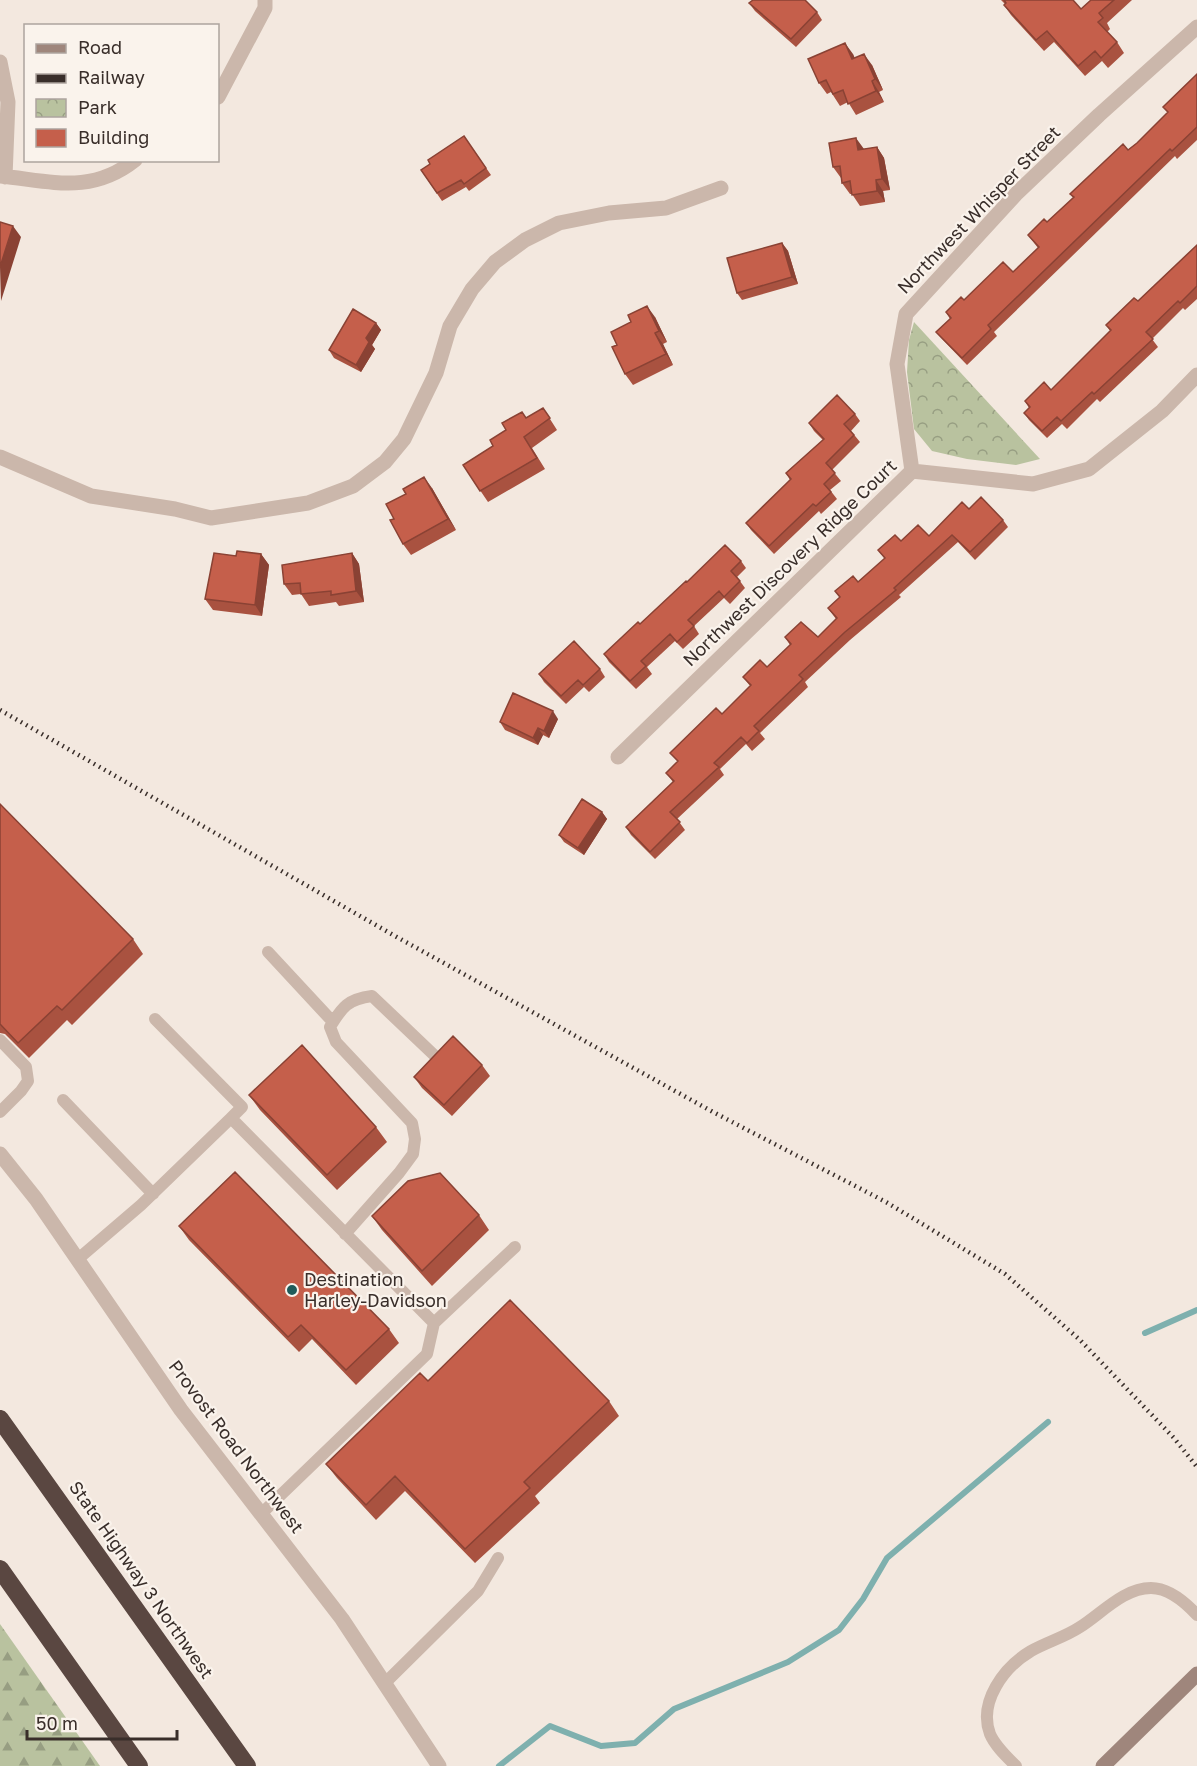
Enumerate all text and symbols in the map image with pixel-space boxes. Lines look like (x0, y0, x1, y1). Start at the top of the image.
legend (24, 24, 219, 162)
text: Road (78, 36, 122, 58)
text: Railway (78, 66, 145, 88)
text: Park (78, 96, 117, 118)
street label: Northwest Whisper Street (892, 121, 1064, 298)
text: Building (78, 126, 149, 148)
street label: Northwest Discovery Ridge Court (678, 454, 901, 670)
place label: Destination Harley-Davidson (304, 1268, 447, 1311)
marker: Destination Harley-Davidson (285, 1283, 299, 1297)
street label: Provost Road Northwest (165, 1356, 309, 1537)
street label: State Highway 3 Northwest (65, 1476, 219, 1682)
scale bar (27, 1703, 177, 1741)
text: 50 m (36, 1712, 78, 1734)

